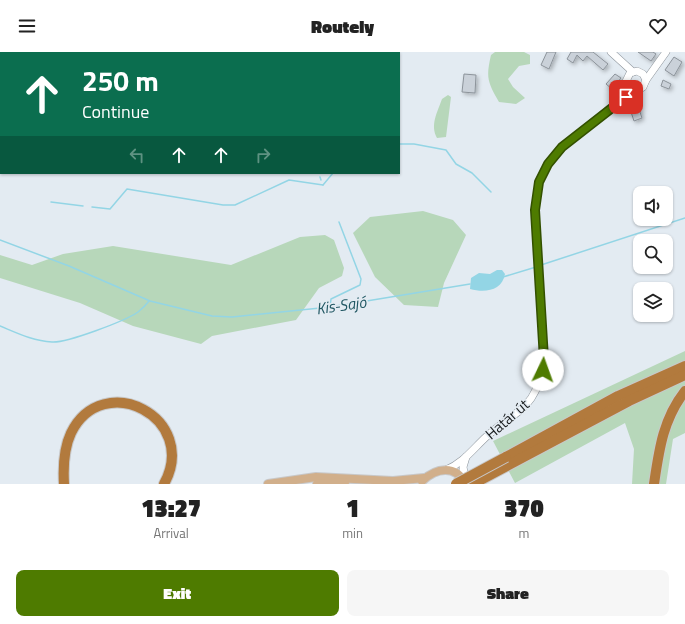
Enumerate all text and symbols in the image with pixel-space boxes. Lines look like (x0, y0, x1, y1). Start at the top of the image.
text: Routely (311, 13, 374, 40)
icon: menu (16, 15, 38, 37)
icon: heart (647, 15, 669, 37)
text: 250 m (82, 59, 159, 102)
icon: ahead (16, 68, 68, 120)
pin (609, 80, 643, 114)
icon: arrive (615, 86, 637, 108)
text: Continue (82, 98, 149, 125)
icon: left (126, 144, 148, 166)
icon: ahead (168, 144, 190, 166)
icon: ahead (210, 144, 232, 166)
icon: right (252, 144, 274, 166)
map controls (633, 186, 673, 322)
button: sound (633, 186, 673, 226)
button: search (633, 234, 673, 274)
button: layers (633, 282, 673, 322)
water label: Kis-Sajó (314, 289, 369, 320)
position arrow (522, 349, 564, 391)
street label: Határ út (480, 393, 535, 445)
text: 13:27 (141, 490, 201, 526)
text: 1 (346, 490, 359, 526)
text: 370 (504, 490, 544, 526)
text: Arrival (153, 523, 189, 543)
text: min (342, 523, 363, 543)
text: m (518, 523, 529, 543)
button: Exit (16, 570, 339, 616)
button: Share (347, 570, 669, 616)

